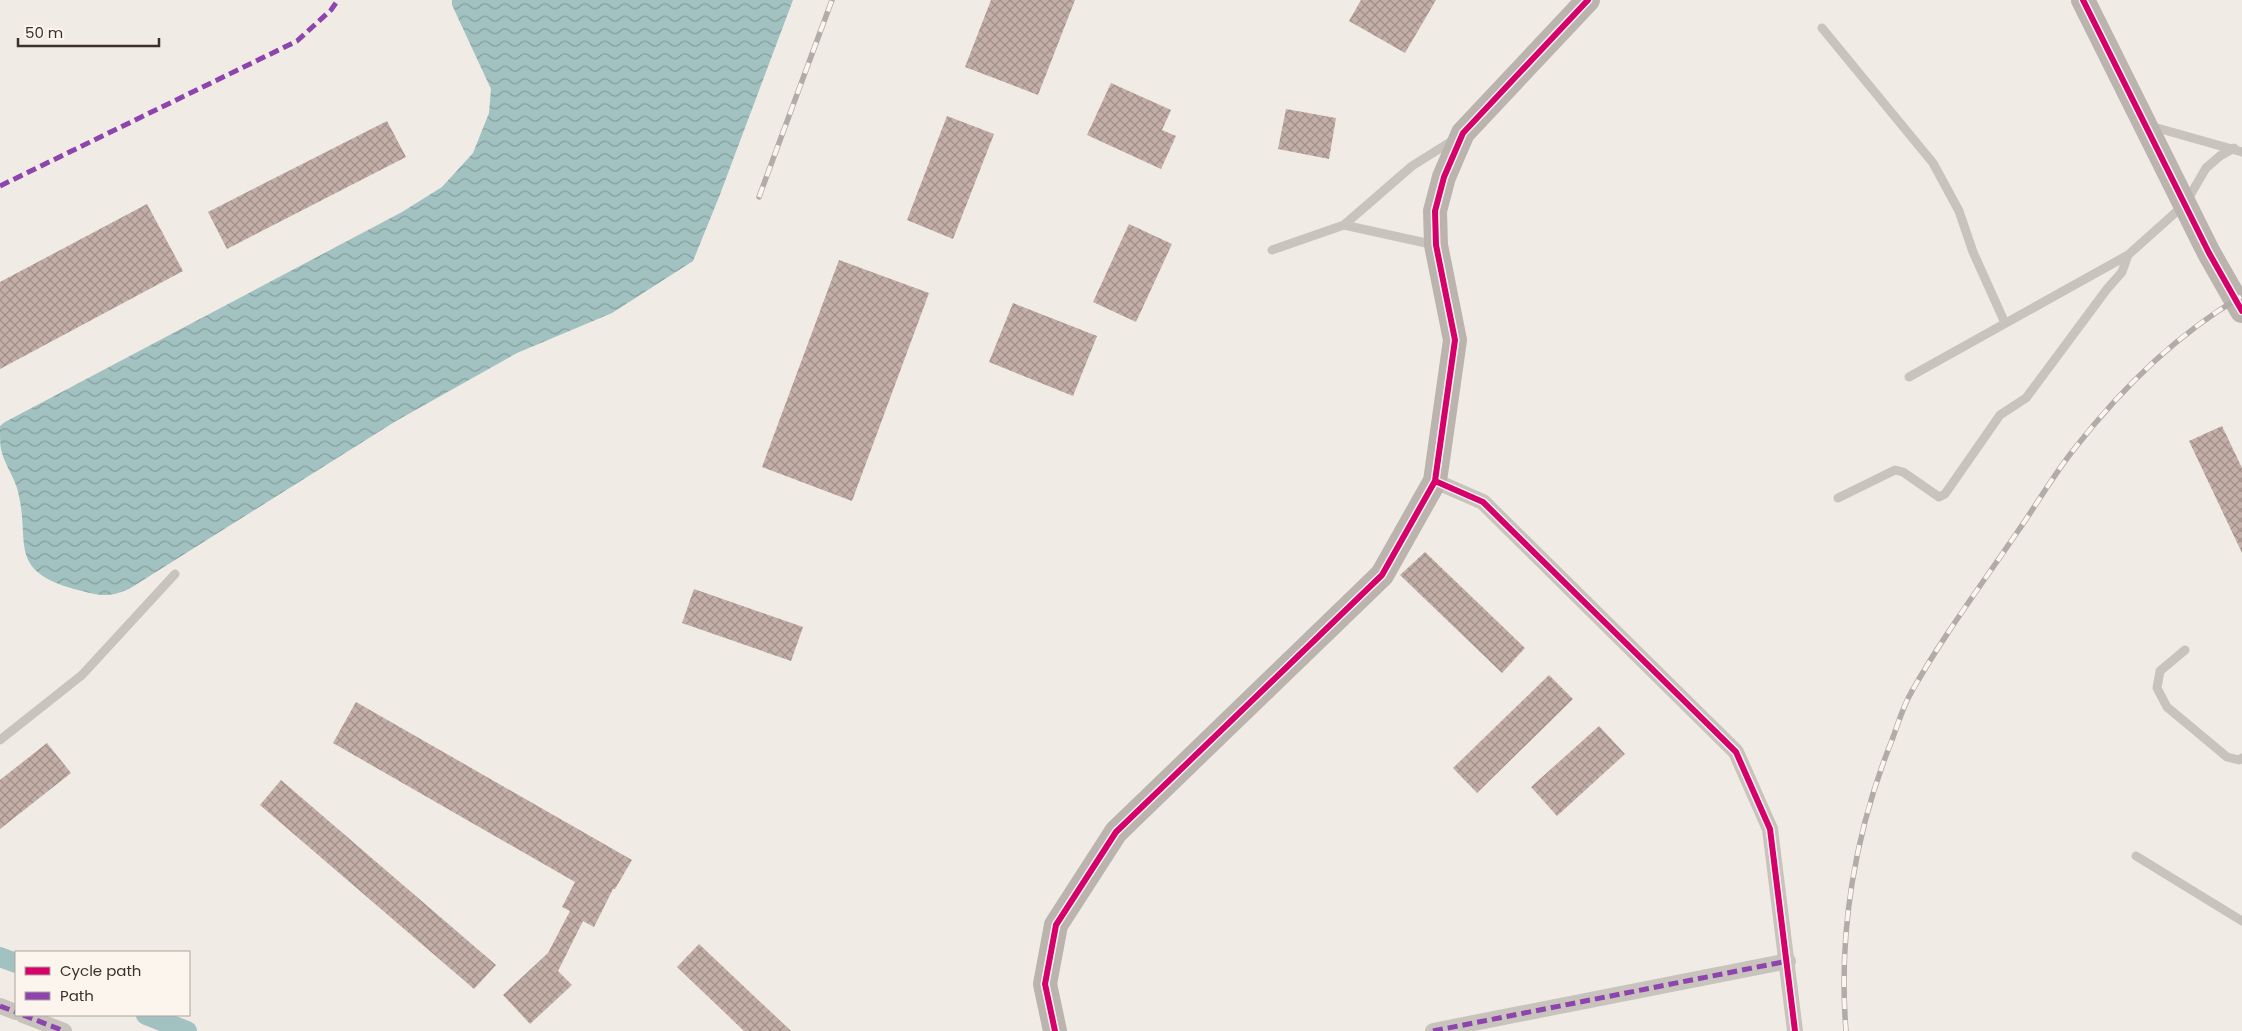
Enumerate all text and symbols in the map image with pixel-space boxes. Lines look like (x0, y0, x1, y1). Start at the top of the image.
scale bar (18, 15, 159, 47)
text: 50 m (25, 22, 63, 43)
legend (15, 951, 190, 1016)
text: Cycle path (60, 960, 141, 981)
text: Path (60, 985, 94, 1006)

